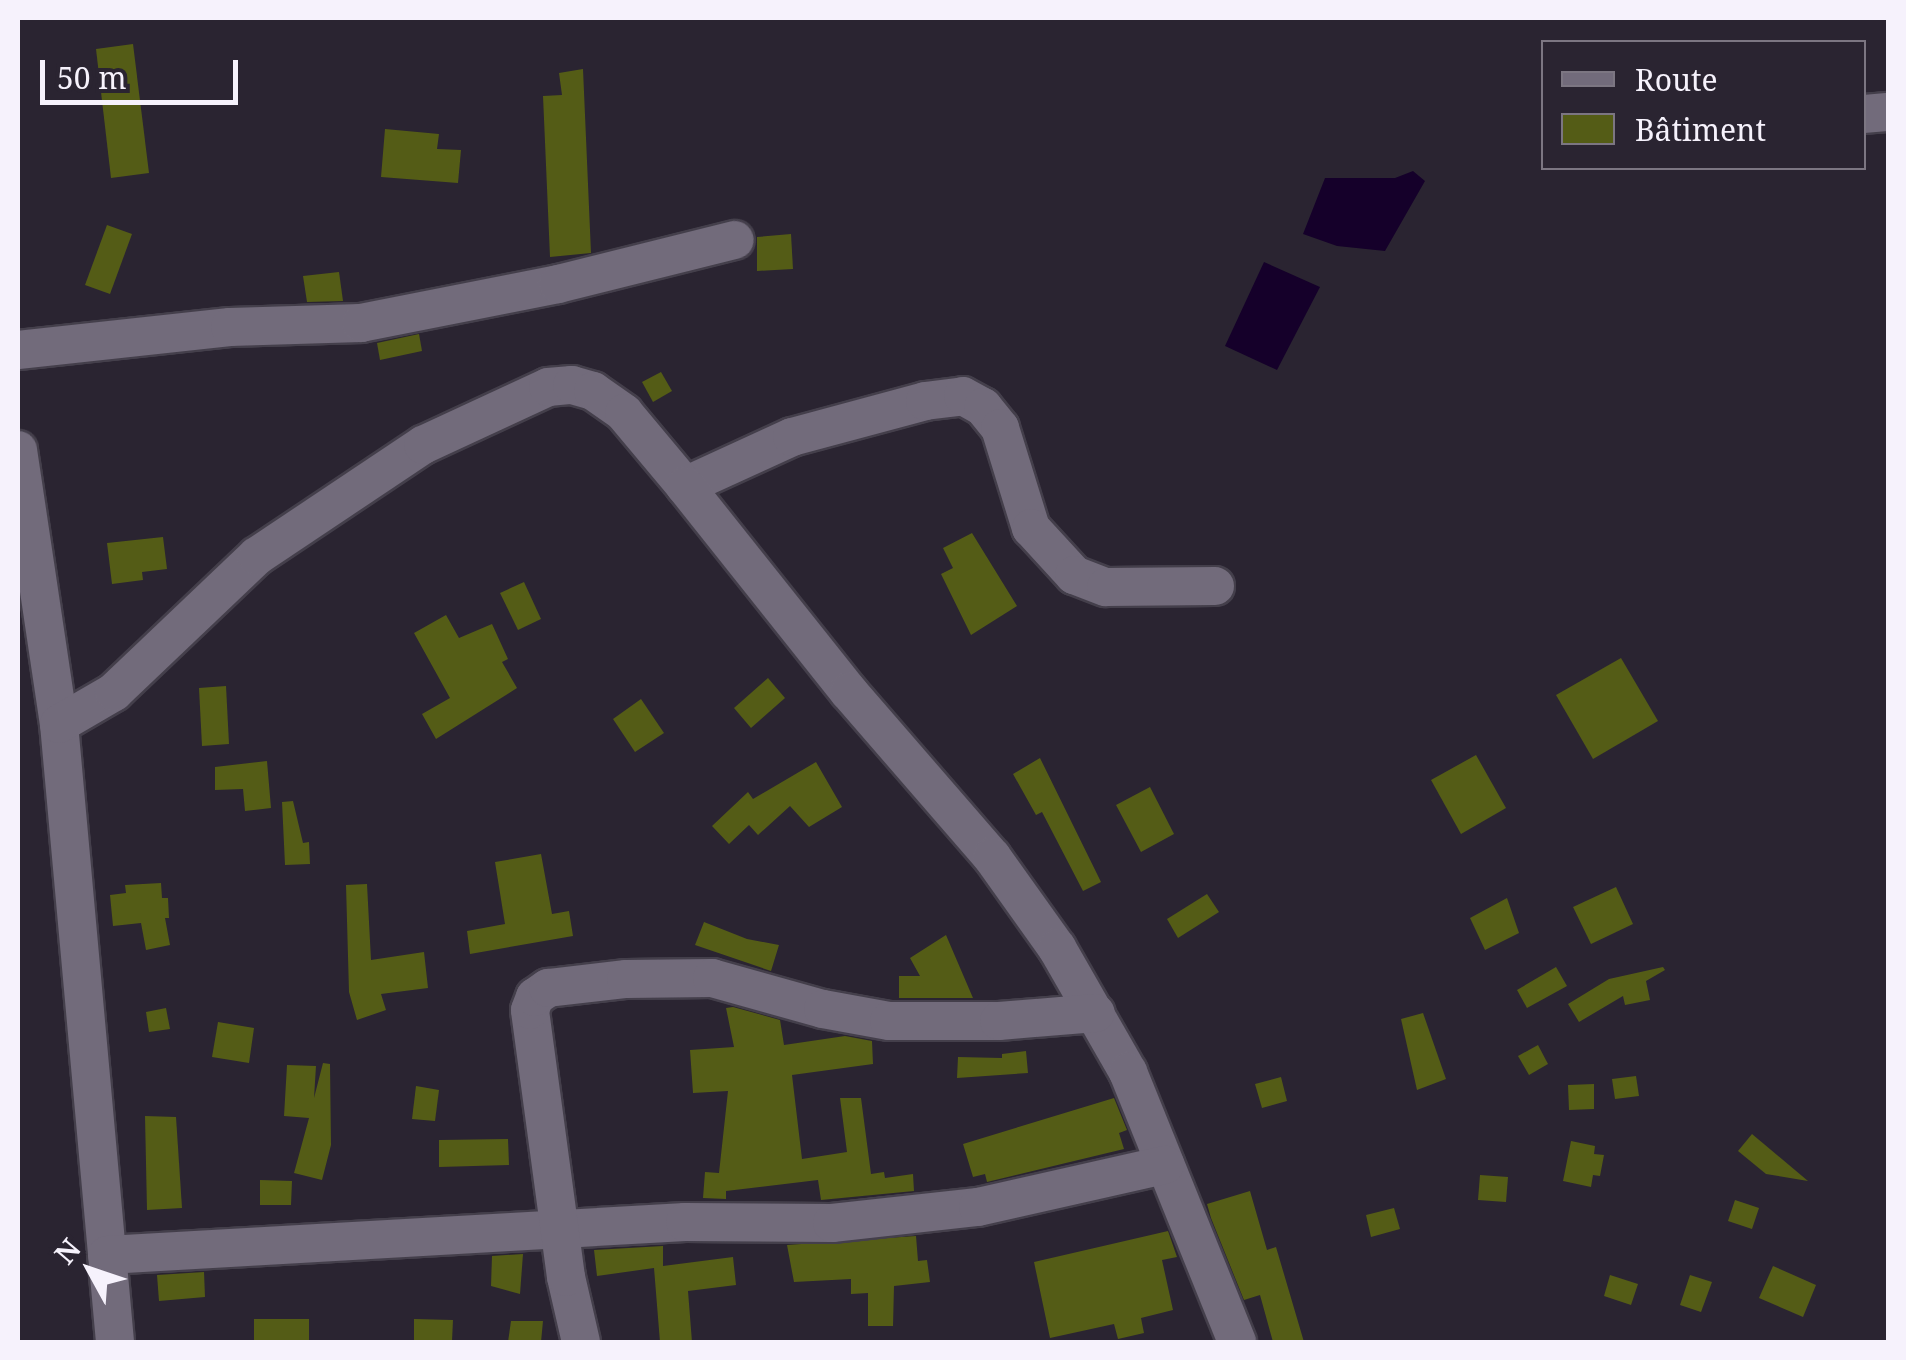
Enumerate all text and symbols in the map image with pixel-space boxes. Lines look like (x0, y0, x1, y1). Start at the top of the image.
scale bar (45, 40, 242, 102)
legend (1541, 40, 1866, 170)
text: 50 m (57, 57, 127, 98)
text: Route (1635, 59, 1718, 100)
text: Bâtiment (1635, 109, 1766, 150)
north arrow (40, 1220, 140, 1320)
text: N (45, 1230, 89, 1271)

